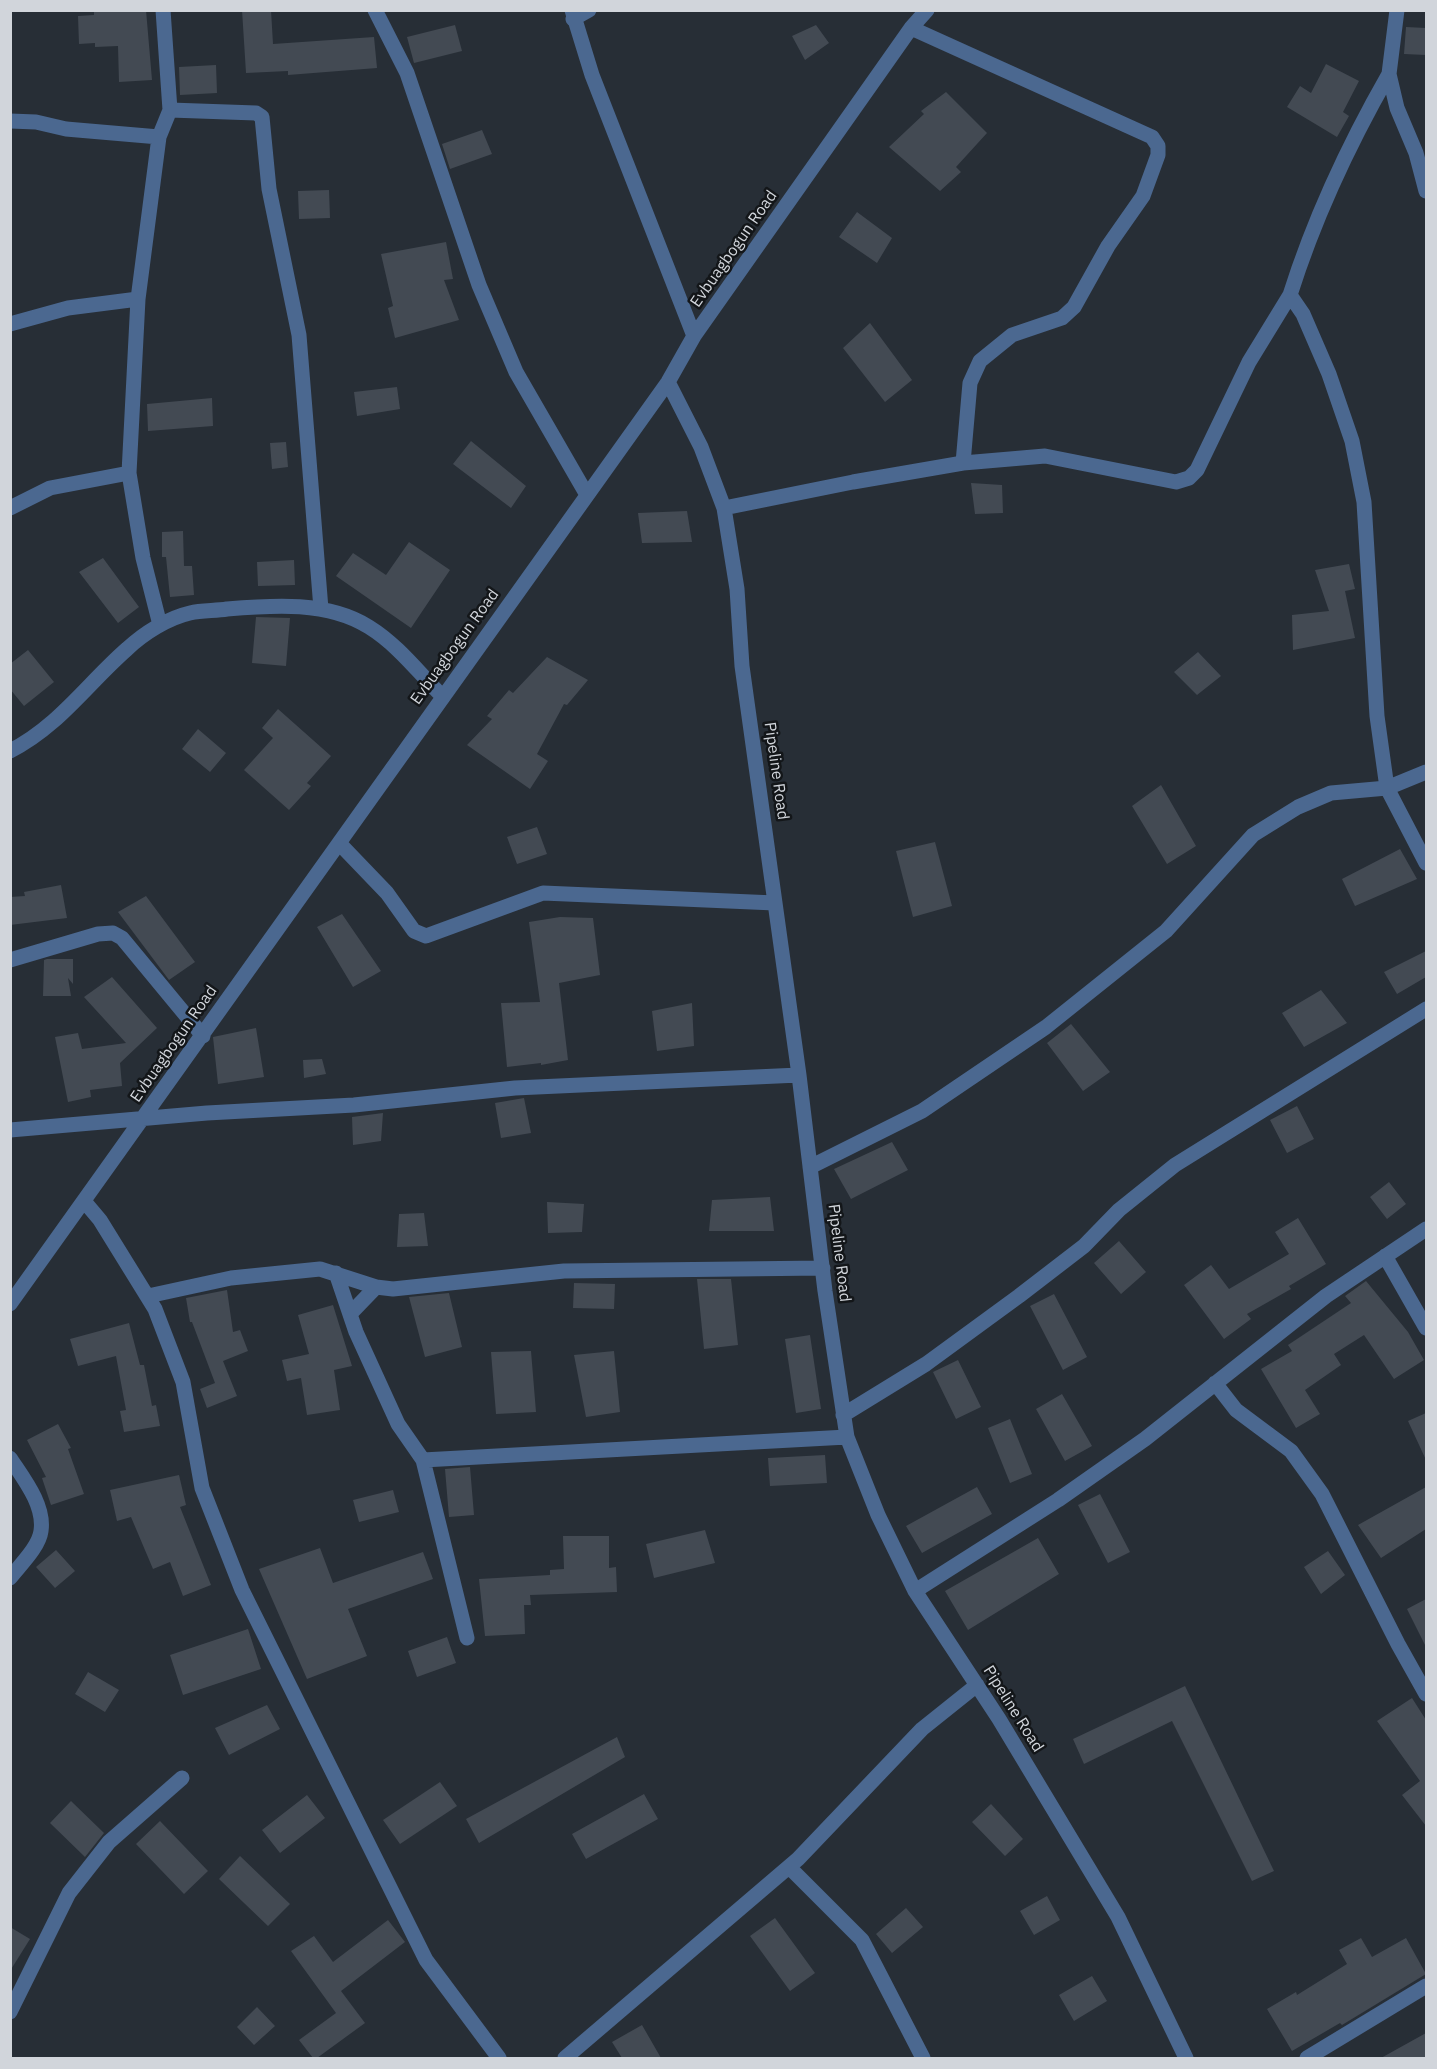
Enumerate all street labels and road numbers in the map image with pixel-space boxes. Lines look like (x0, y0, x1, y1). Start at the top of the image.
street label: Evbuagbogun Road (687, 187, 781, 311)
street label: Evbuagbogun Road (407, 586, 503, 708)
street label: Pipeline Road (760, 721, 792, 821)
street label: Evbuagbogun Road (127, 982, 221, 1106)
street label: Pipeline Road (823, 1203, 855, 1303)
street label: Pipeline Road (979, 1662, 1047, 1756)

